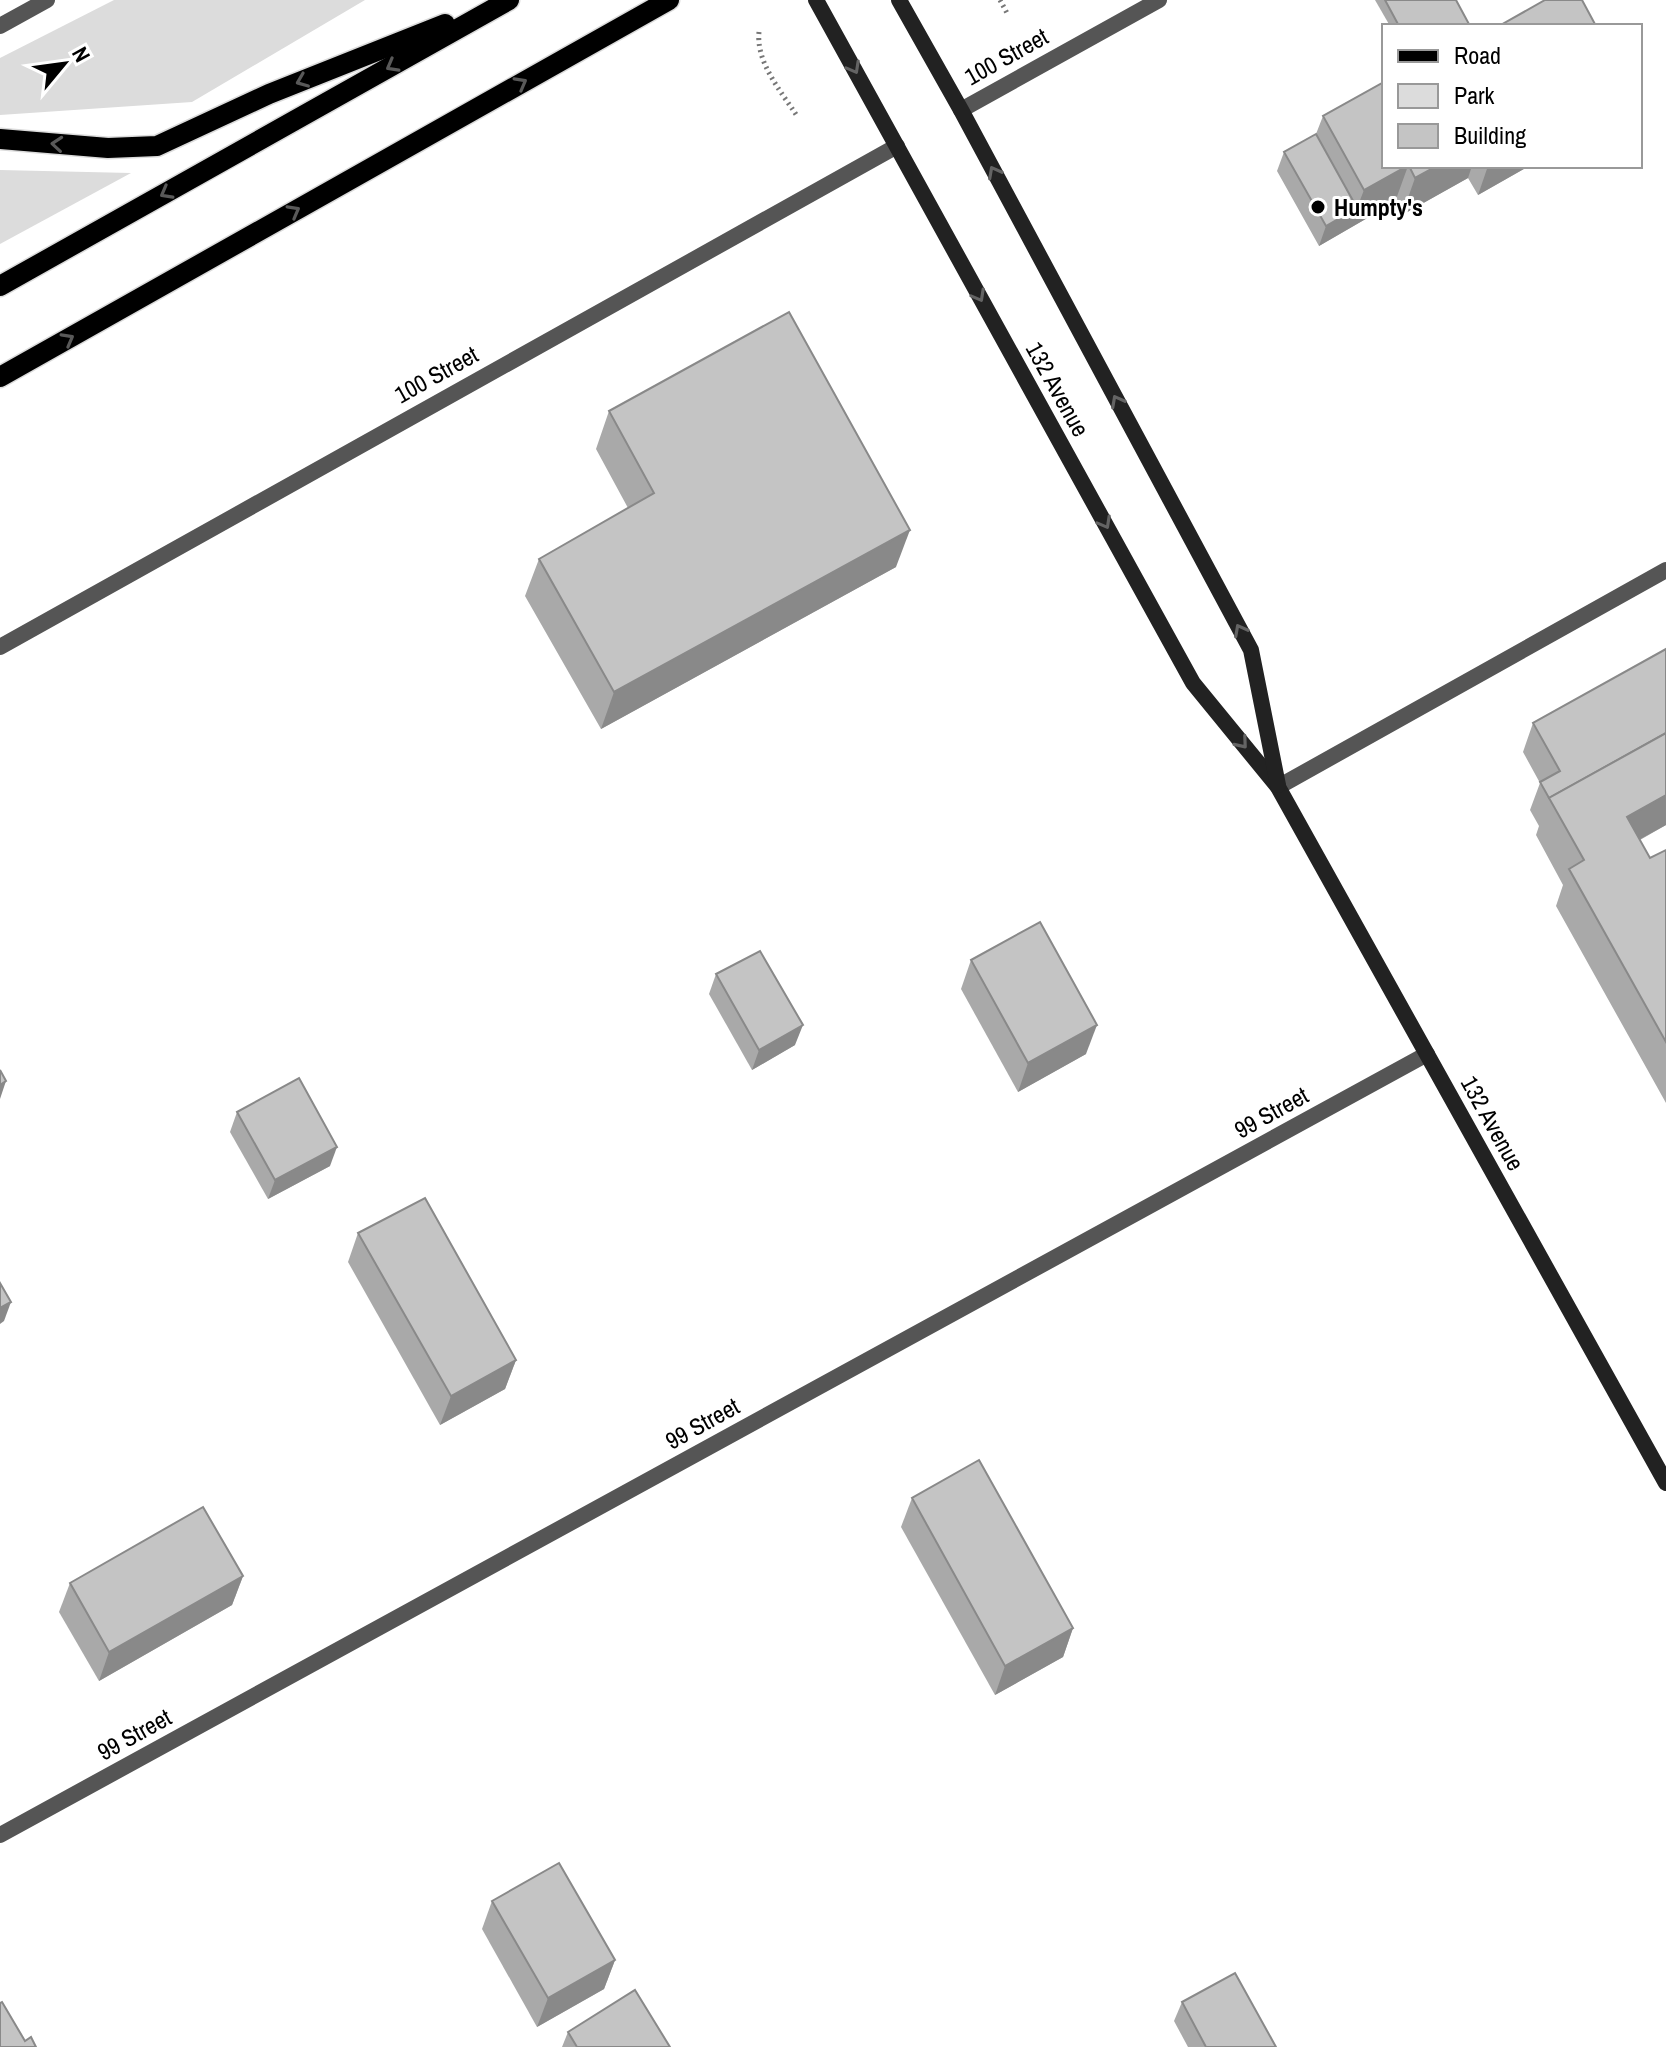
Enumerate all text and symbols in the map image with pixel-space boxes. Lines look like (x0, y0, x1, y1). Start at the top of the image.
street label: 100 Street (959, 20, 1054, 92)
north arrow (24, 24, 104, 104)
legend (1382, 24, 1642, 168)
text: Road (1454, 39, 1501, 71)
text: N (65, 41, 98, 67)
one-way arrow (386, 56, 401, 72)
one-way arrow (844, 60, 859, 74)
one-way arrow (296, 71, 310, 88)
one-way arrow (513, 78, 527, 93)
text: Park (1454, 79, 1495, 111)
text: Building (1454, 119, 1526, 151)
one-way arrow (50, 136, 63, 153)
one-way arrow (988, 166, 1004, 180)
one-way arrow (160, 183, 174, 199)
place label: Humpty's (1334, 191, 1423, 223)
marker: Humpty's (1309, 198, 1327, 216)
one-way arrow (286, 205, 300, 221)
one-way arrow (970, 288, 985, 302)
one-way arrow (59, 333, 74, 349)
street label: 132 Avenue (1019, 336, 1097, 442)
street label: 100 Street (389, 338, 484, 410)
one-way arrow (1111, 395, 1127, 410)
one-way arrow (1095, 515, 1111, 529)
one-way arrow (1234, 624, 1249, 638)
one-way arrow (1233, 734, 1247, 749)
street label: 132 Avenue (1454, 1070, 1532, 1176)
street label: 99 Street (1228, 1078, 1314, 1145)
street label: 99 Street (659, 1389, 745, 1456)
street label: 99 Street (91, 1700, 177, 1767)

